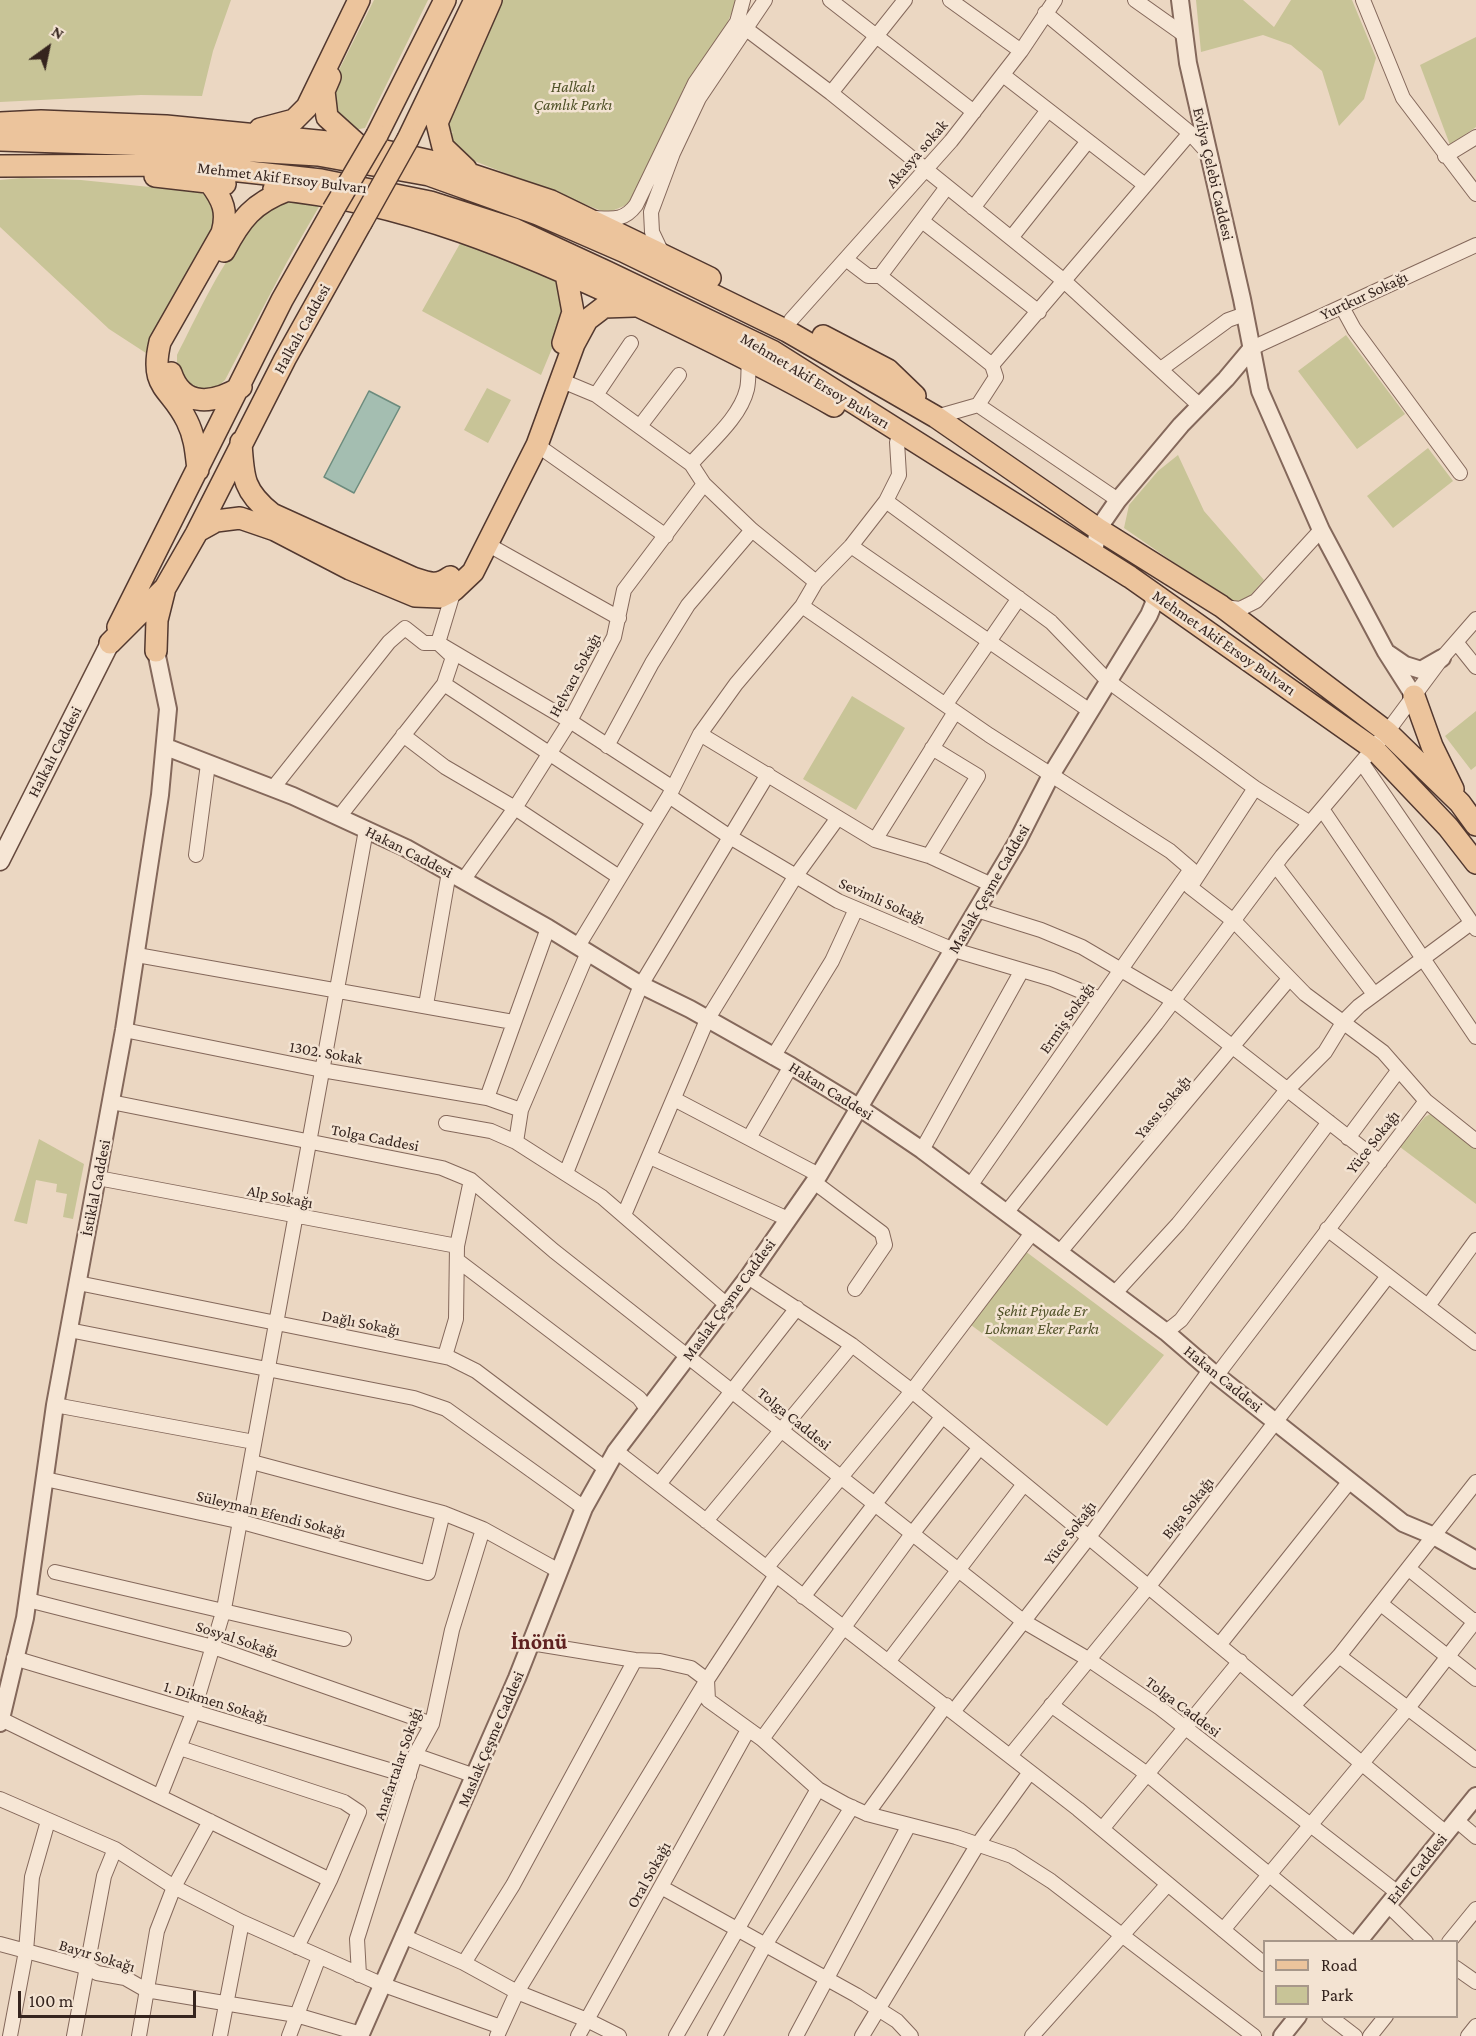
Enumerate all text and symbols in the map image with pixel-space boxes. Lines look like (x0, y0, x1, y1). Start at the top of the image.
north arrow (18, 18, 78, 78)
text: N (49, 22, 67, 43)
park label: Halkalı Çamlık Parkı (534, 77, 612, 115)
street label: Evliya Çelebi Caddesi (1188, 106, 1238, 242)
street label: Akasya sokak (882, 116, 952, 192)
street label: Mehmet Akif Ersoy Bulvarı (196, 158, 368, 198)
street label: Yurtkur Sokağı (1317, 267, 1411, 325)
street label: Halkalı Caddesi (269, 281, 335, 377)
street label: Mehmet Akif Ersoy Bulvarı (737, 329, 893, 433)
street label: Mehmet Akif Ersoy Bulvarı (1149, 586, 1299, 700)
street label: Helvacı Sokağı (545, 630, 605, 720)
street label: Halkalı Caddesi (24, 703, 86, 801)
street label: Maslak Çeşme Caddesi (944, 821, 1034, 957)
street label: Hakan Caddesi (362, 822, 456, 882)
street label: Sevimli Sokağı (836, 873, 928, 929)
street label: Ermiş Sokağı (1035, 978, 1099, 1058)
street label: 1302. Sokak (288, 1037, 364, 1069)
street label: Hakan Caddesi (785, 1058, 877, 1124)
street label: Yassı Sokağı (1131, 1071, 1195, 1143)
street label: Yüce Sokağı (1342, 1106, 1404, 1178)
street label: Tolga Caddesi (329, 1120, 421, 1156)
street label: İstiklal Caddesi (77, 1138, 115, 1238)
street label: Alp Sokağı (245, 1181, 315, 1213)
street label: Maslak Çeşme Caddesi (678, 1235, 780, 1365)
park label: Şehit Piyade Er Lokman Eker Parkı (985, 1301, 1099, 1339)
street label: Dağlı Sokağı (320, 1306, 402, 1340)
street label: Hakan Caddesi (1180, 1341, 1266, 1417)
street label: Tolga Caddesi (753, 1383, 835, 1455)
street label: Biga Sokağı (1158, 1473, 1218, 1543)
street label: Süleyman Efendi Sokağı (194, 1486, 348, 1542)
street label: Yüce Sokağı (1040, 1497, 1100, 1569)
street label: Sosyal Sokağı (193, 1617, 281, 1661)
district label: İnönü (511, 1629, 567, 1655)
street label: Maslak Çeşme Caddesi (454, 1668, 528, 1810)
street label: Tolga Caddesi (1142, 1672, 1224, 1742)
street label: 1. Dikmen Sokağı (161, 1677, 271, 1727)
street label: Anafartalar Sokağı (370, 1705, 426, 1823)
street label: Erler Caddesi (1383, 1830, 1451, 1908)
street label: Oral Sokağı (623, 1838, 675, 1912)
street label: Bayır Sokağı (57, 1935, 137, 1977)
legend (1263, 1940, 1458, 2018)
text: Road (1321, 1955, 1358, 1975)
scale bar (21, 1979, 200, 2017)
text: Park (1321, 1985, 1353, 2005)
text: 100 m (29, 1991, 73, 2011)

